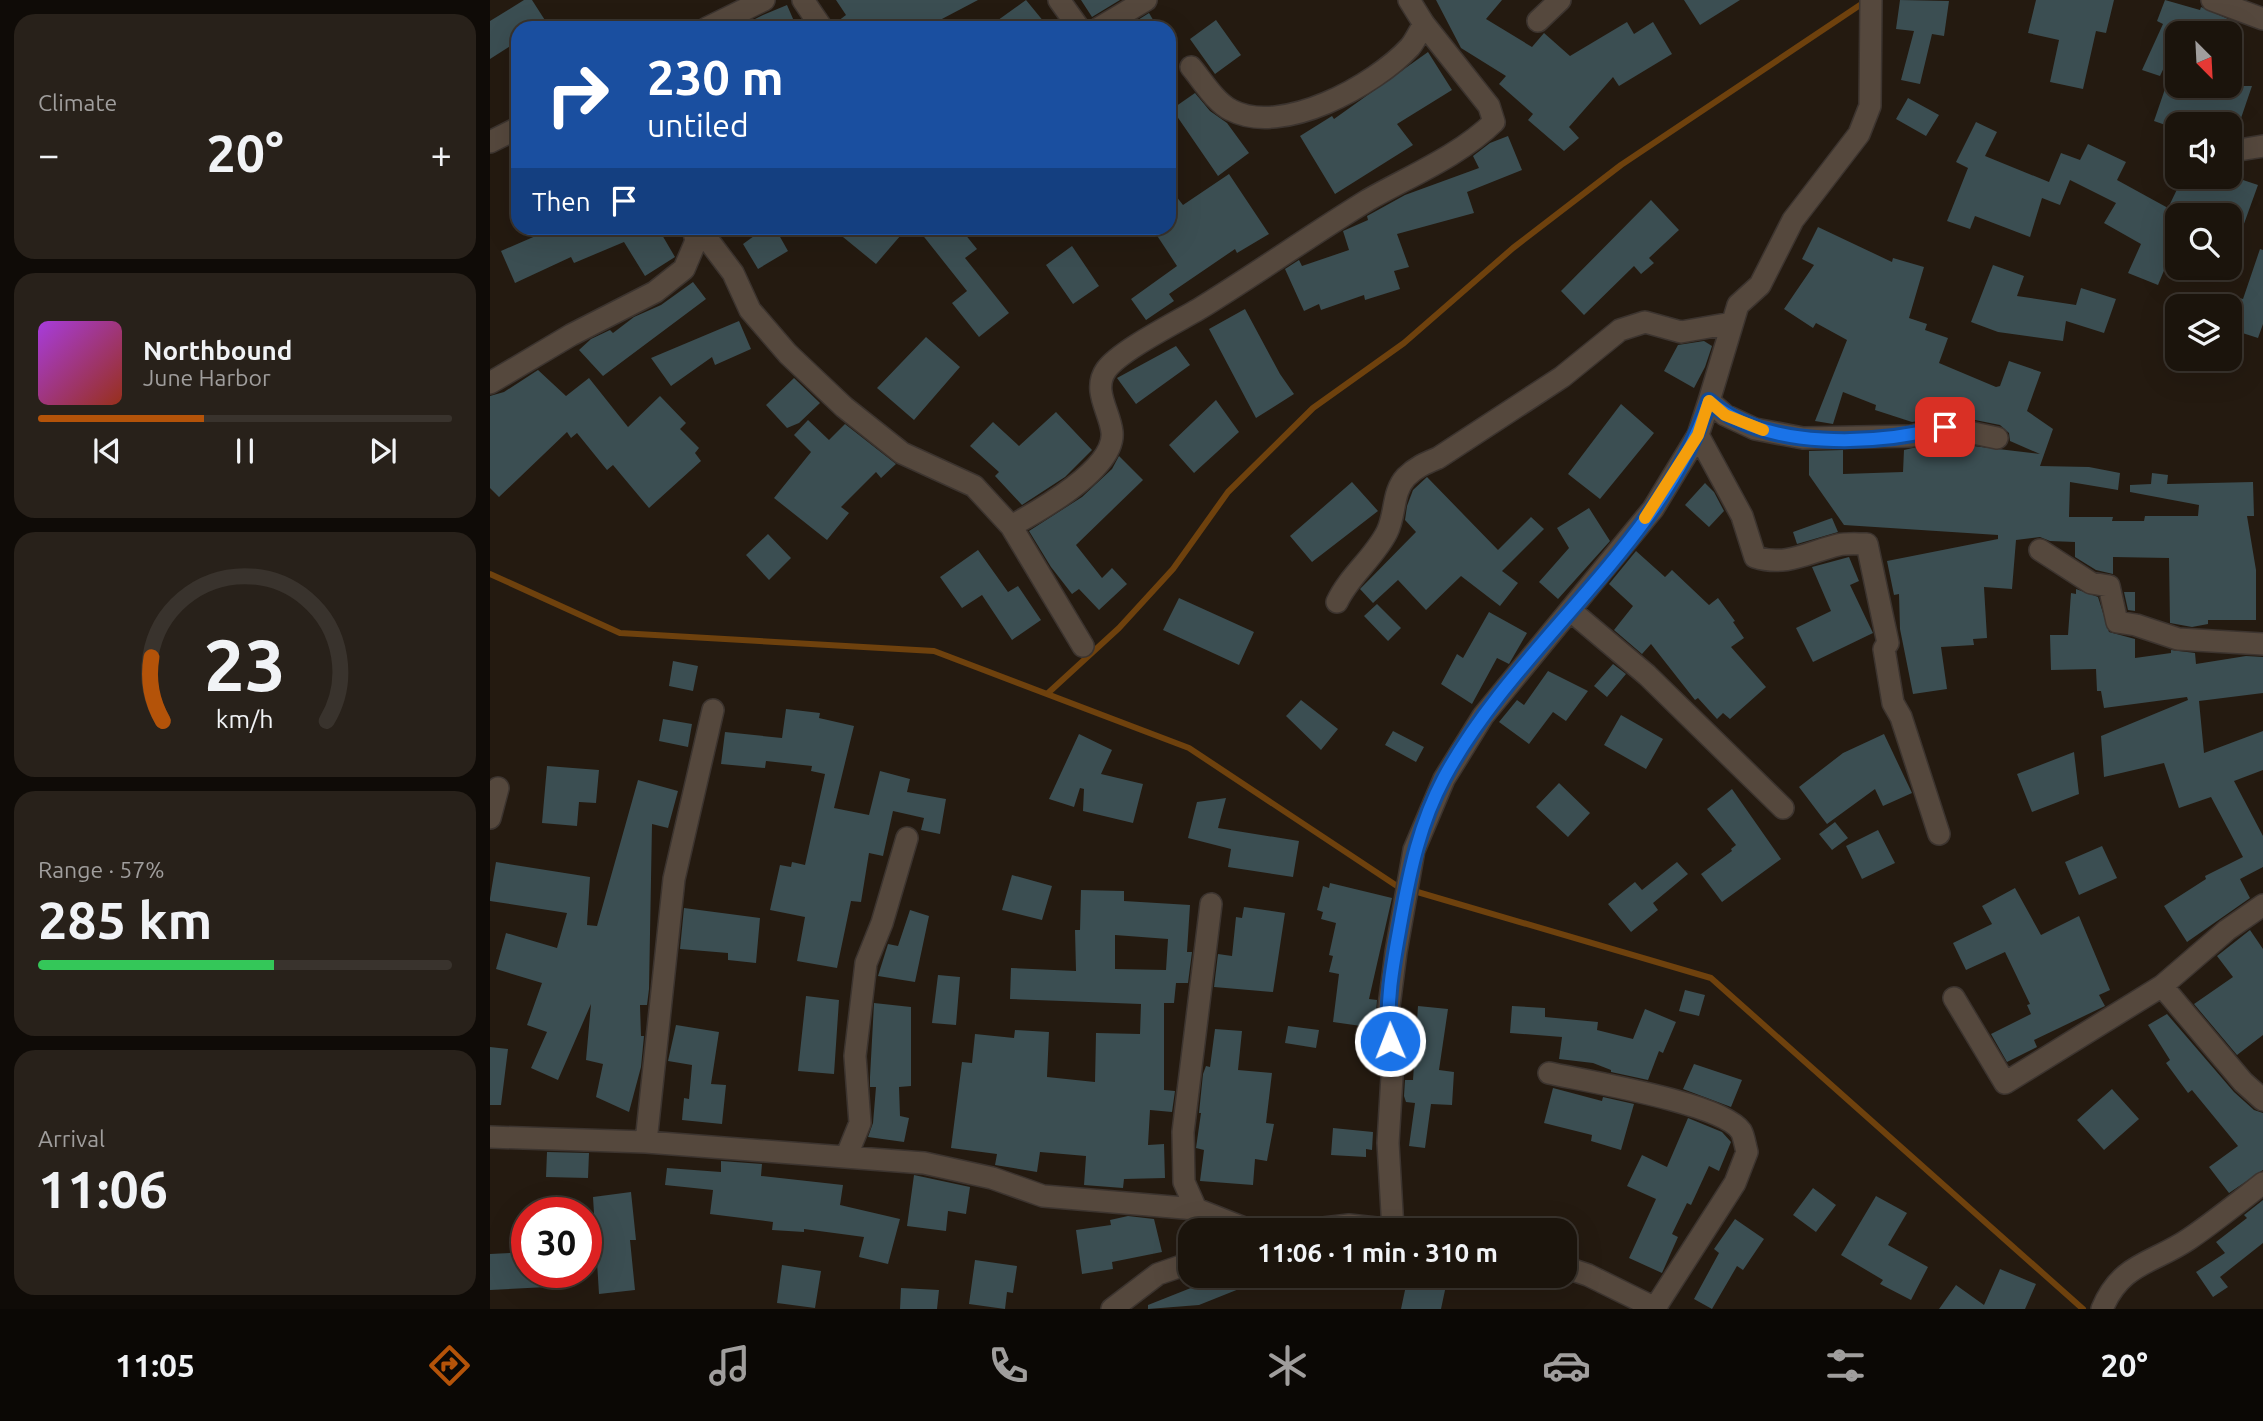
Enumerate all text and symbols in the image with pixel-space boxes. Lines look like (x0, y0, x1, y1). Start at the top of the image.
north arrow (2165, 21, 2242, 98)
map controls (2165, 21, 2242, 371)
icon: right (532, 49, 623, 140)
text: 230 m (647, 49, 784, 104)
text: Climate (38, 90, 117, 115)
text: untiled (647, 107, 749, 143)
button: sound (2165, 112, 2242, 189)
text: 20° (206, 124, 284, 182)
text: − (38, 133, 59, 175)
text: + (431, 133, 452, 175)
icon: arrive (605, 182, 643, 220)
text: Then (532, 187, 591, 216)
button: search (2165, 203, 2242, 280)
button: layers (2165, 294, 2242, 371)
text: Northbound (143, 336, 292, 365)
text: June Harbor (143, 365, 271, 390)
pin (1915, 397, 1975, 457)
icon: arrive (1926, 408, 1964, 446)
icon: previous (88, 432, 126, 470)
icon: pause (226, 432, 264, 470)
icon: next (364, 432, 402, 470)
text: 23 (204, 623, 286, 705)
text: km/h (216, 704, 274, 732)
text: Range · 57% (38, 857, 165, 882)
text: 285 km (38, 891, 212, 949)
position arrow (1353, 1004, 1427, 1078)
text: Arrival (38, 1126, 105, 1151)
text: 11:06 (38, 1160, 168, 1218)
speed limit sign: 30 (511, 1197, 602, 1288)
text: 11:06 · 1 min · 310 m (1257, 1238, 1498, 1267)
icon: directions (425, 1341, 474, 1390)
icon: music (705, 1341, 754, 1390)
icon: phone (984, 1341, 1033, 1390)
icon: climate (1263, 1341, 1312, 1390)
icon: car (1542, 1341, 1591, 1390)
icon: filters (1821, 1341, 1870, 1390)
text: 11:05 (115, 1347, 195, 1383)
text: 20° (2100, 1347, 2148, 1383)

